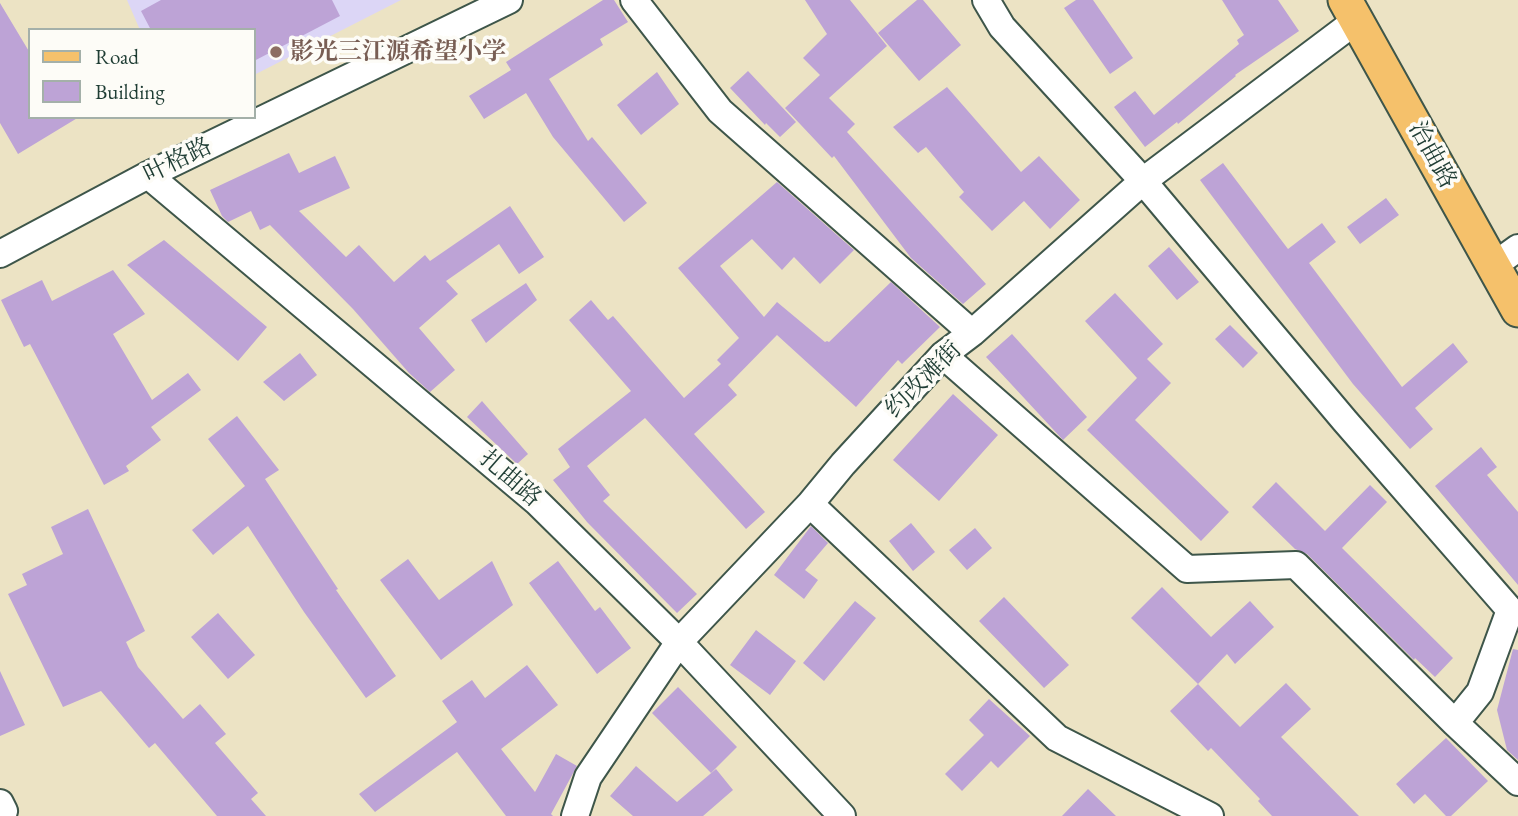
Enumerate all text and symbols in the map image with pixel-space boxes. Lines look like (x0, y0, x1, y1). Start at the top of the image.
legend (28, 28, 256, 119)
place label: 影光三江源希望小学 (290, 38, 506, 66)
text: Road (95, 43, 139, 70)
marker: 影光三江源希望小学 (268, 44, 284, 60)
text: Building (95, 78, 165, 105)
street label: 治曲路 (1402, 117, 1462, 193)
street label: 叶格路 (139, 132, 217, 190)
street label: 约改滩街 (880, 336, 968, 424)
street label: 扎曲路 (473, 445, 547, 513)

